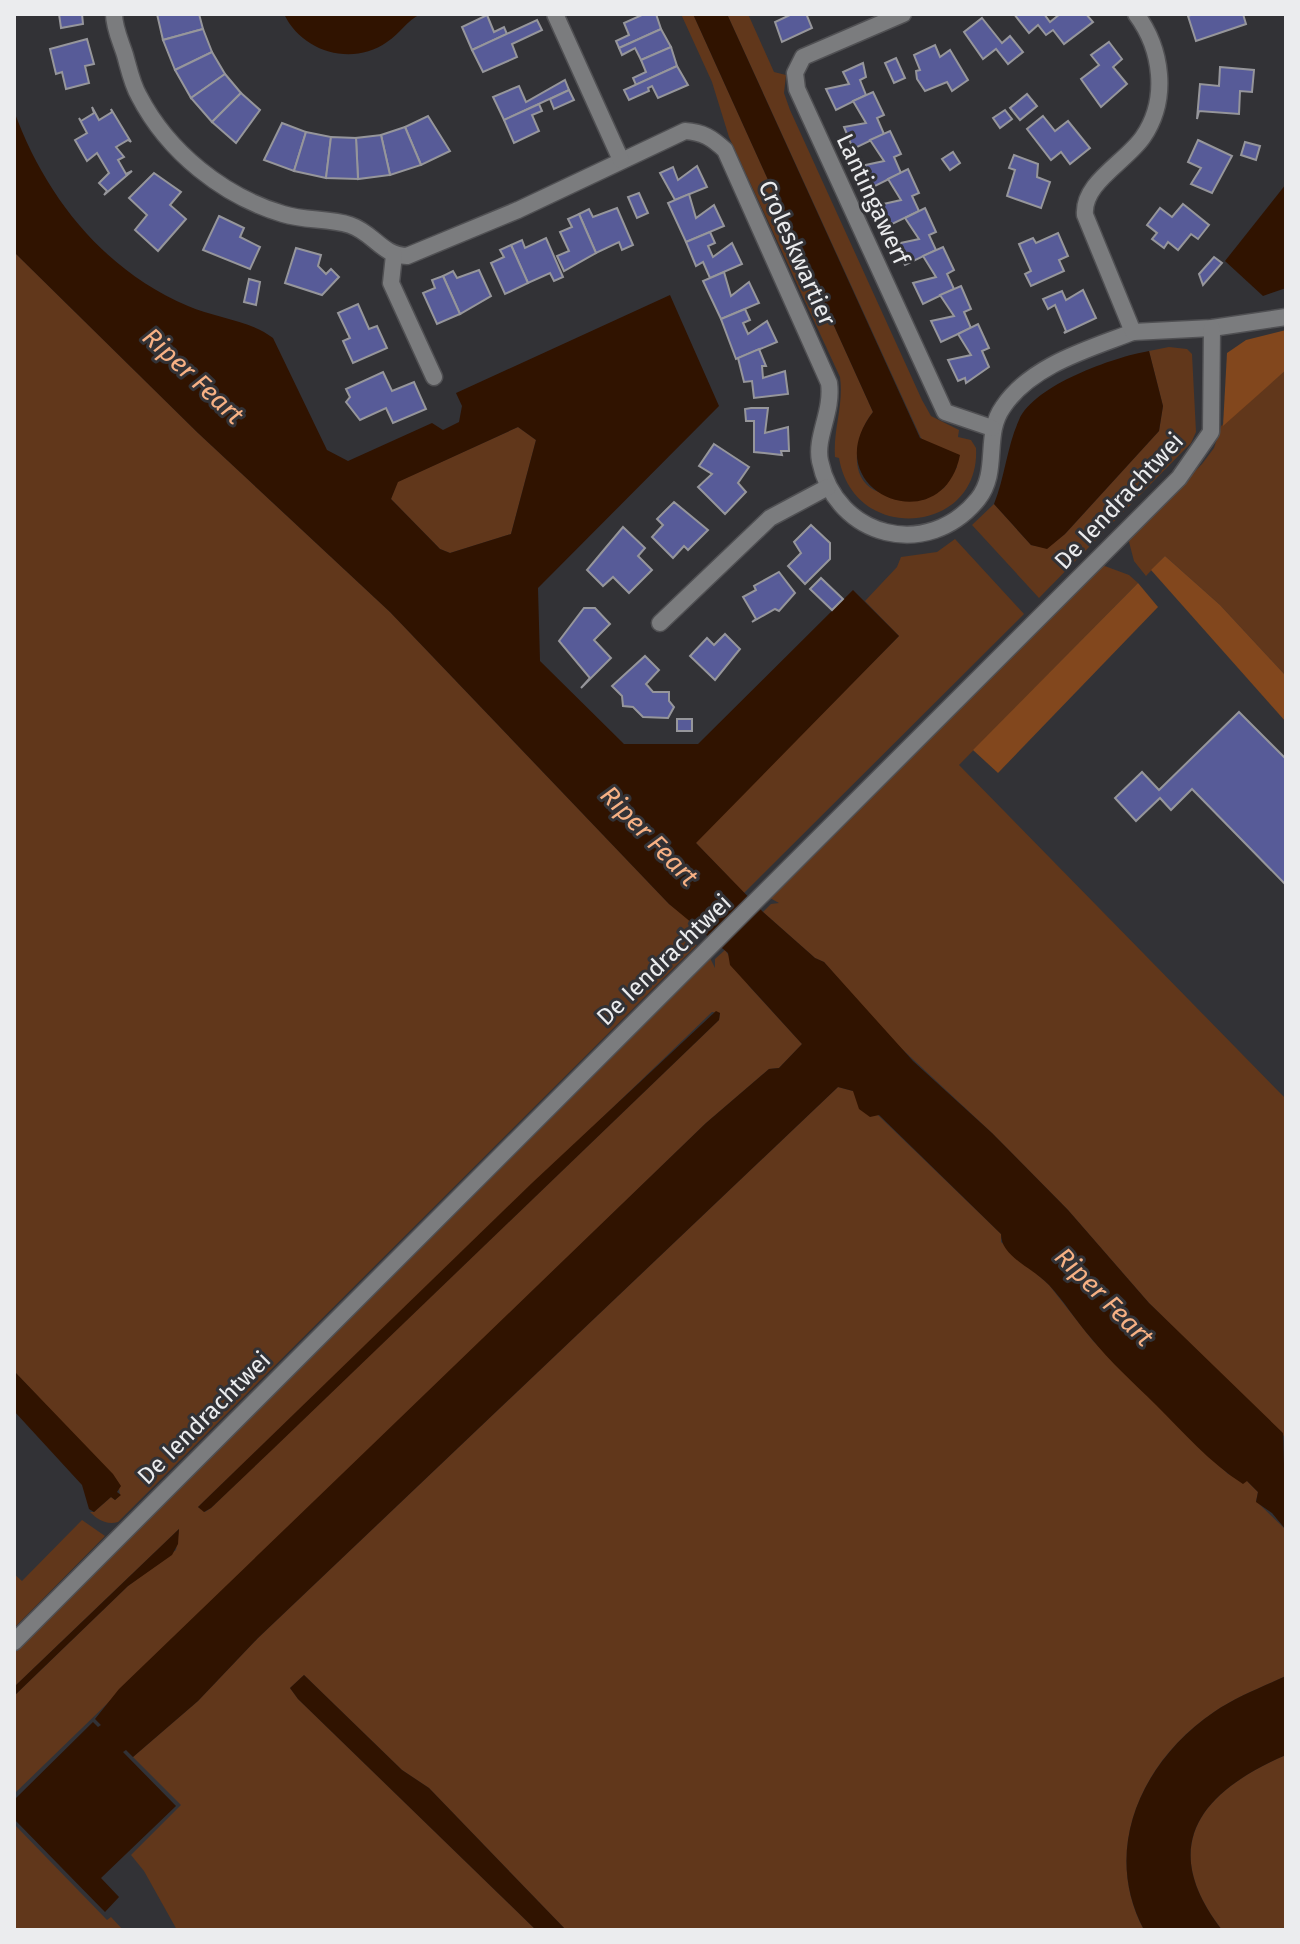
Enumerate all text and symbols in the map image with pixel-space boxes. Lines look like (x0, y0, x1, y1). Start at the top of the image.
street label: Lantingawerf (831, 129, 916, 271)
street label: Croleskwartier (752, 176, 842, 331)
water label: Riper Feart (136, 321, 251, 431)
street label: De Iendrachtwei (1049, 427, 1189, 575)
water label: Riper Feart (594, 780, 705, 893)
street label: De Iendrachtwei (591, 889, 737, 1031)
water label: Riper Feart (1048, 1241, 1160, 1353)
street label: De Iendrachtwei (132, 1346, 276, 1490)

